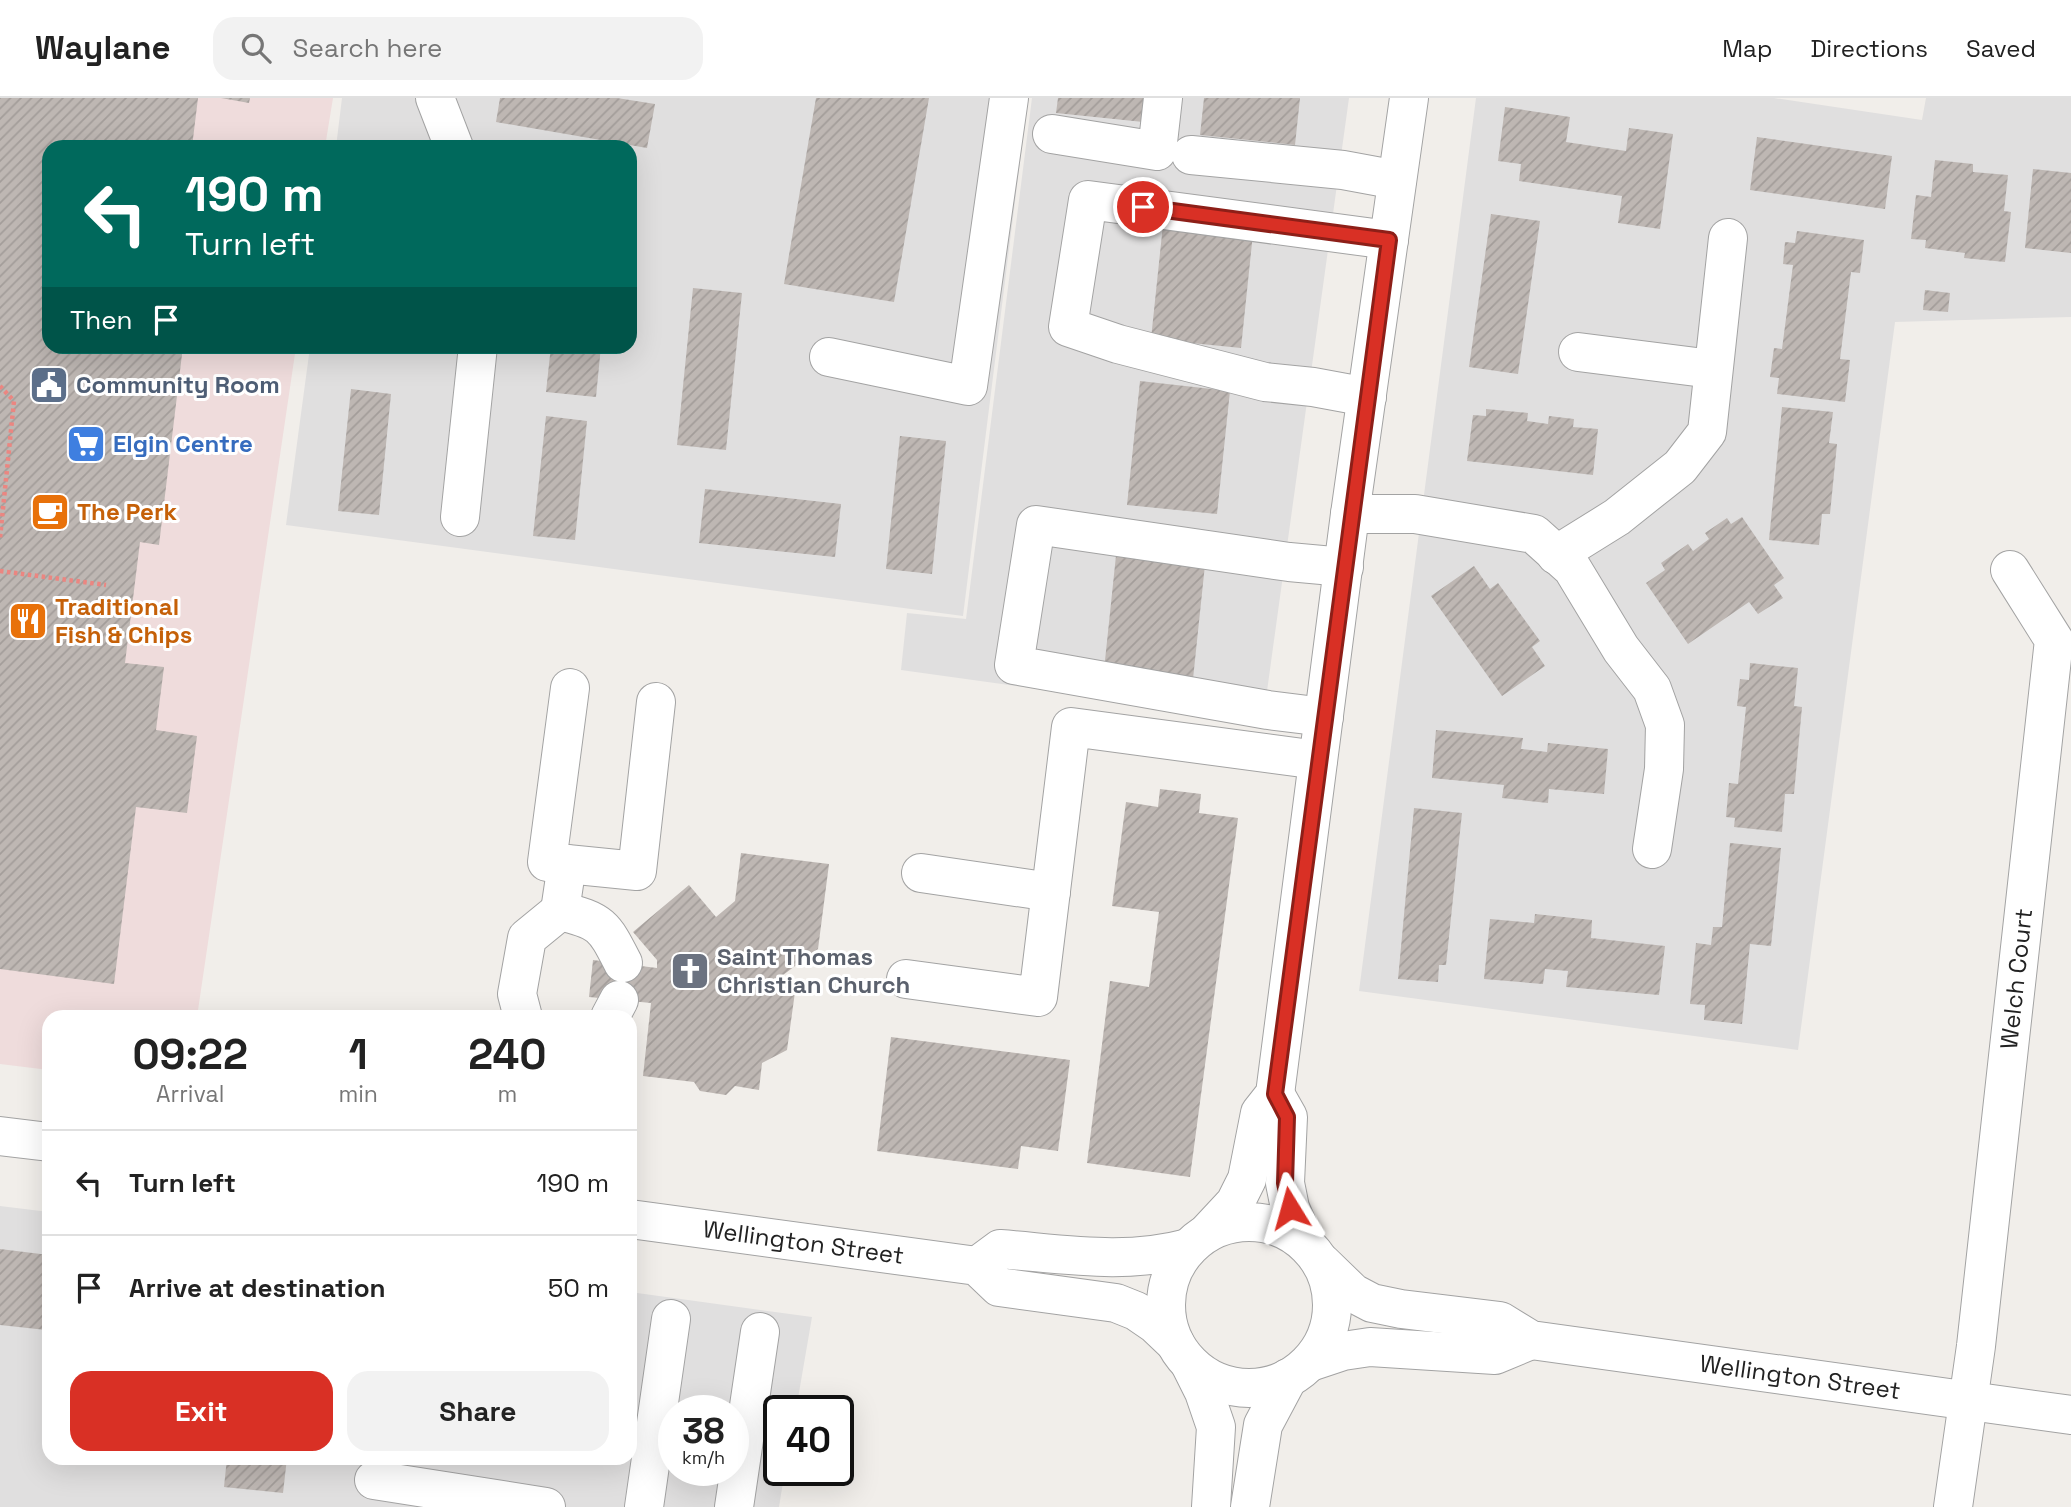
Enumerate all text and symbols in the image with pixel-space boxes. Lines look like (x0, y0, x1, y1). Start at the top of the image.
search box (213, 17, 703, 80)
text: Waylane (35, 27, 171, 69)
icon: search (237, 29, 275, 67)
text: Search here (293, 31, 442, 65)
text: Map (1722, 33, 1772, 64)
text: Directions (1810, 33, 1928, 64)
text: Saved (1966, 33, 2036, 64)
text: 190 m (185, 163, 323, 225)
icon: left (70, 168, 161, 259)
pin (1113, 177, 1173, 237)
icon: arrive (1124, 188, 1162, 226)
text: Turn left (185, 224, 315, 264)
icon: arrive (147, 301, 185, 339)
text: Then (70, 303, 133, 337)
public building icon: Community Room (28, 364, 70, 406)
place label: Community Room (76, 369, 280, 400)
supermarket icon: Elgin Centre (65, 423, 107, 465)
place label: Elgin Centre (113, 428, 253, 459)
cafe icon: The Perk (29, 491, 71, 533)
place label: The Perk (77, 496, 177, 527)
place label: Traditional Fish & Chips (55, 591, 192, 650)
restaurant icon: Traditional Fish & Chips (7, 600, 49, 642)
street label: Welch Court (1993, 907, 2039, 1051)
place label: Saint Thomas Christian Church (717, 941, 910, 1000)
church icon: Saint Thomas Christian Church (669, 950, 711, 992)
text: 09:22 (132, 1028, 248, 1081)
text: 1 (349, 1028, 368, 1081)
text: 240 (468, 1028, 547, 1081)
text: Arrival (156, 1079, 224, 1109)
text: min (338, 1079, 378, 1109)
text: m (498, 1079, 517, 1109)
icon: left (70, 1164, 108, 1202)
text: Turn left (129, 1166, 236, 1200)
text: 190 m (537, 1166, 609, 1200)
position arrow (1253, 1171, 1327, 1245)
street label: Wellington Street (701, 1213, 906, 1271)
icon: arrive (70, 1269, 108, 1307)
text: Arrive at destination (129, 1271, 386, 1305)
text: 50 m (548, 1271, 609, 1305)
street label: Wellington Street (1698, 1348, 1903, 1406)
button: Exit (70, 1371, 333, 1451)
button: Share (347, 1371, 609, 1451)
speed limit sign: 40 (763, 1395, 854, 1486)
text: 38 (682, 1409, 725, 1453)
text: km/h (682, 1446, 725, 1469)

